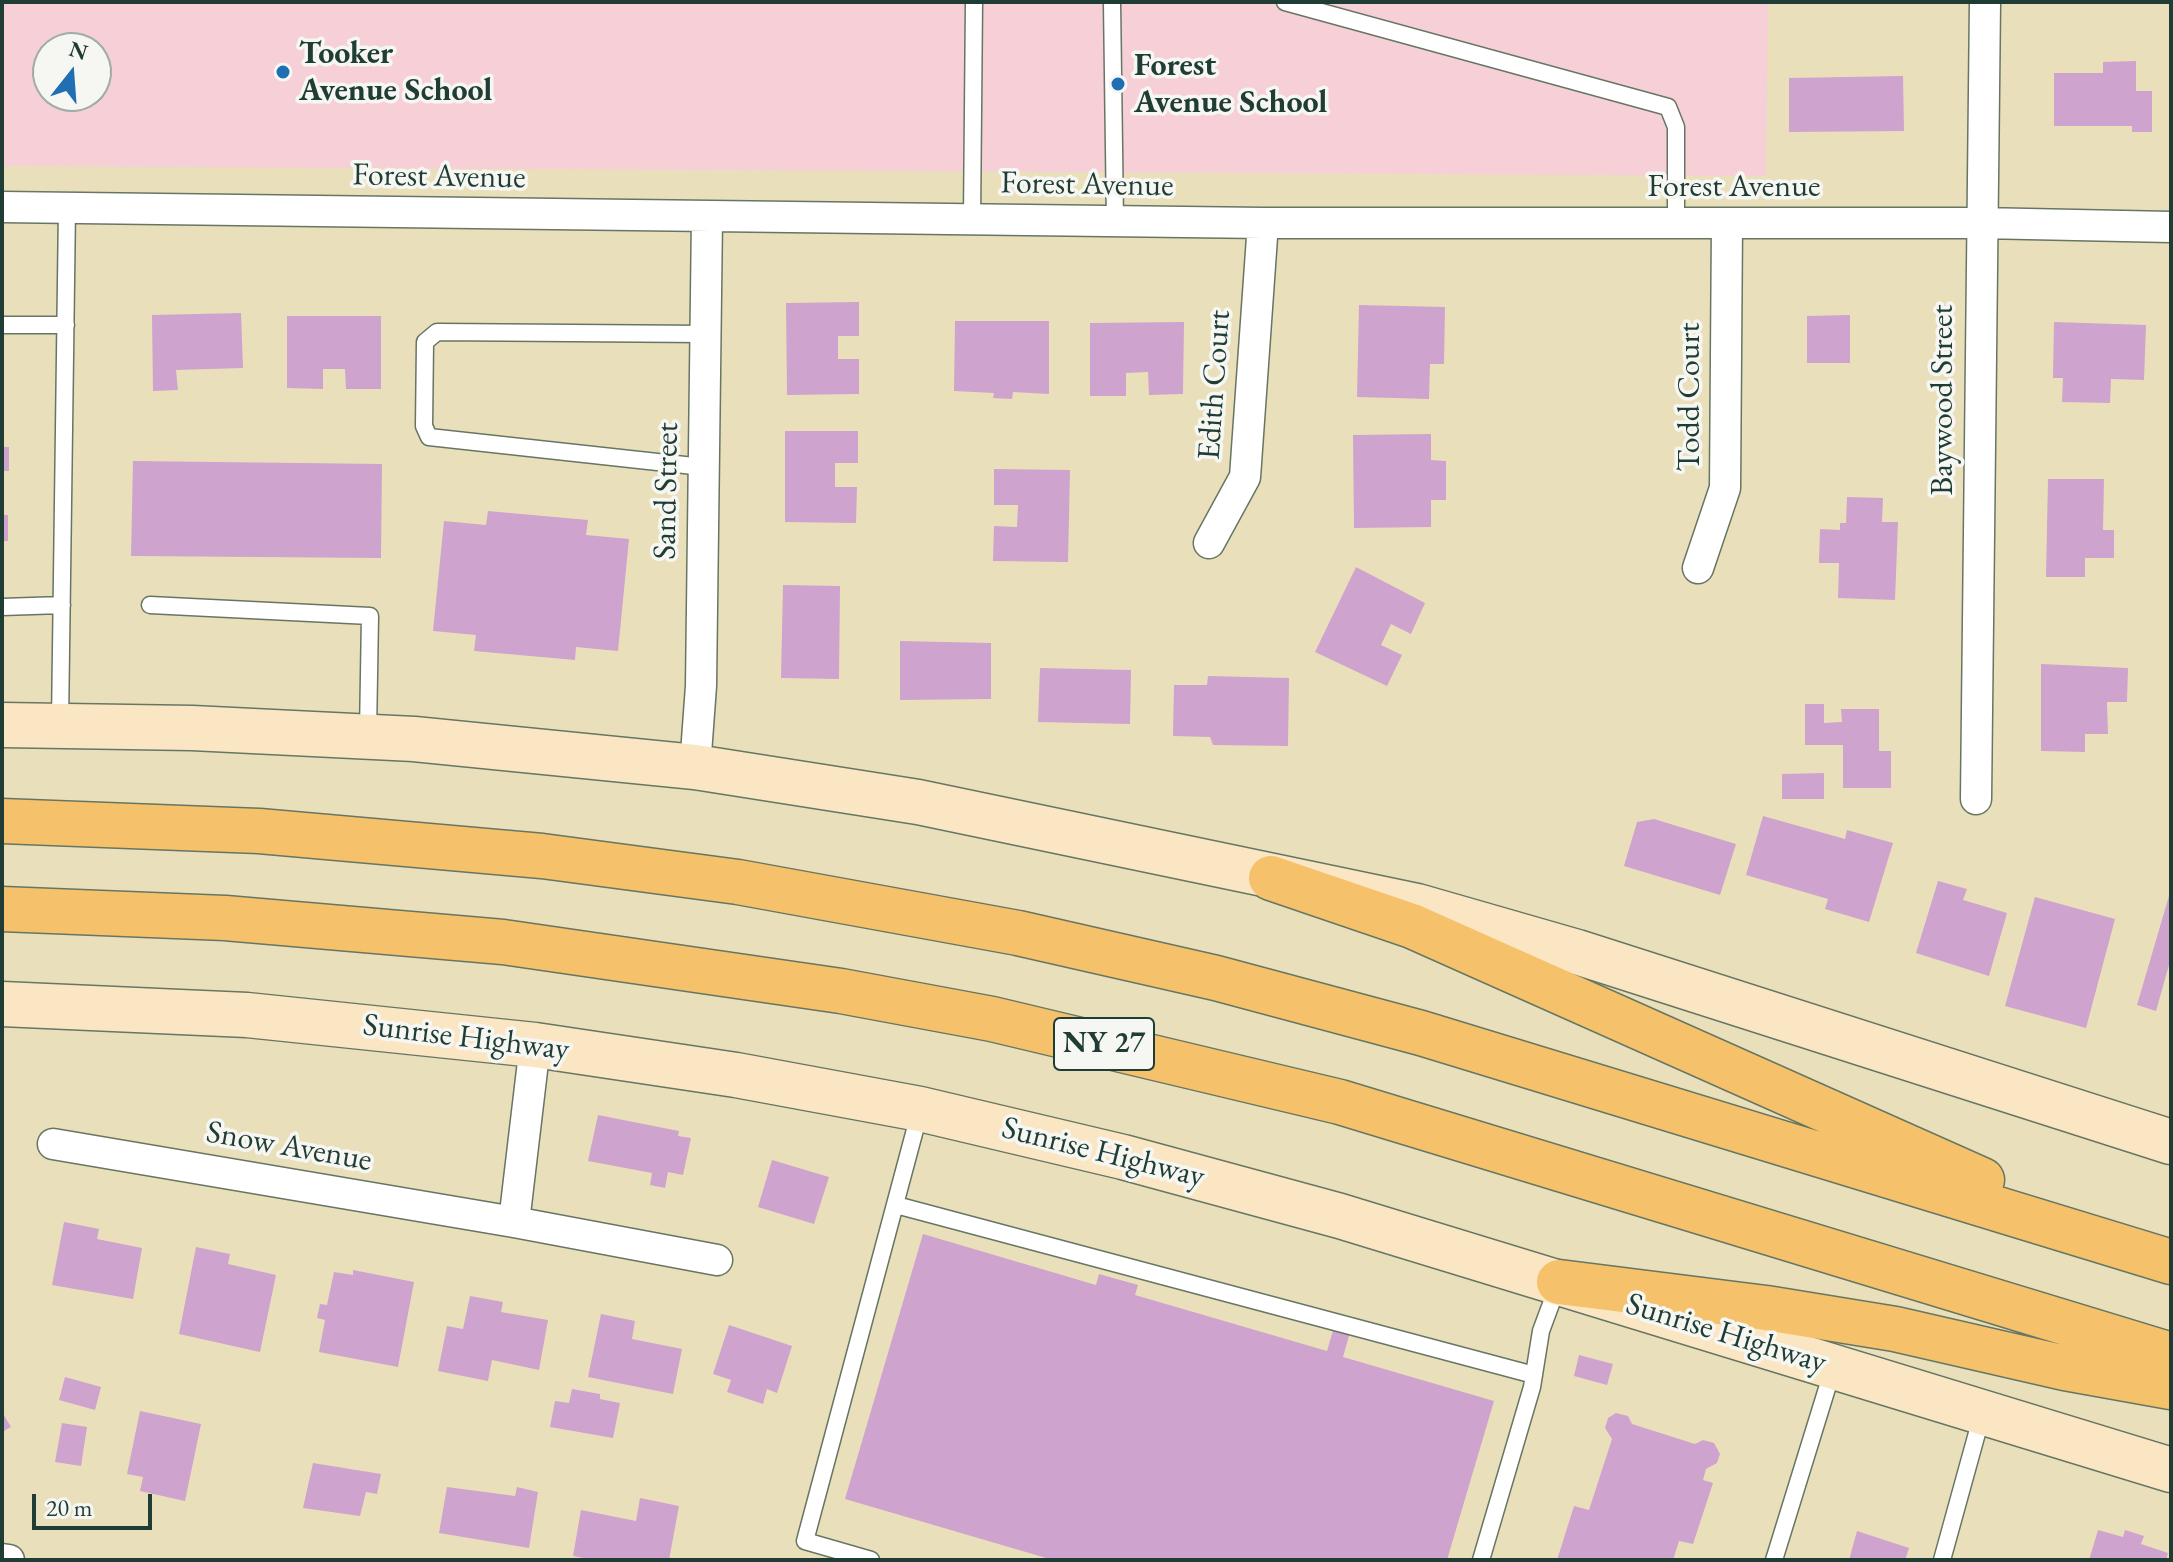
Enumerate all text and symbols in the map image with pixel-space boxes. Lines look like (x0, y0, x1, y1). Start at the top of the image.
north arrow (32, 32, 112, 112)
text: N (66, 34, 91, 67)
place label: Tooker Avenue School (299, 35, 492, 110)
place label: Forest Avenue School (1134, 47, 1327, 122)
marker: Tooker Avenue School (274, 63, 292, 81)
marker: Forest Avenue School (1109, 75, 1127, 93)
street label: Forest Avenue (352, 156, 526, 198)
street label: Forest Avenue (1000, 164, 1174, 206)
street label: Forest Avenue (1647, 168, 1821, 206)
street label: Baywood Street (1924, 305, 1962, 495)
street label: Edith Court (1191, 309, 1239, 461)
street label: Todd Court (1671, 323, 1709, 471)
street label: Sand Street (647, 422, 687, 560)
street label: Sunrise Highway (361, 1006, 571, 1070)
road number: NY 27 (1054, 1018, 1154, 1070)
street label: Sunrise Highway (998, 1109, 1208, 1197)
street label: Snow Avenue (203, 1114, 375, 1180)
street label: Sunrise Highway (1621, 1285, 1831, 1383)
scale bar (36, 1478, 156, 1528)
text: 20 m (46, 1492, 93, 1523)

